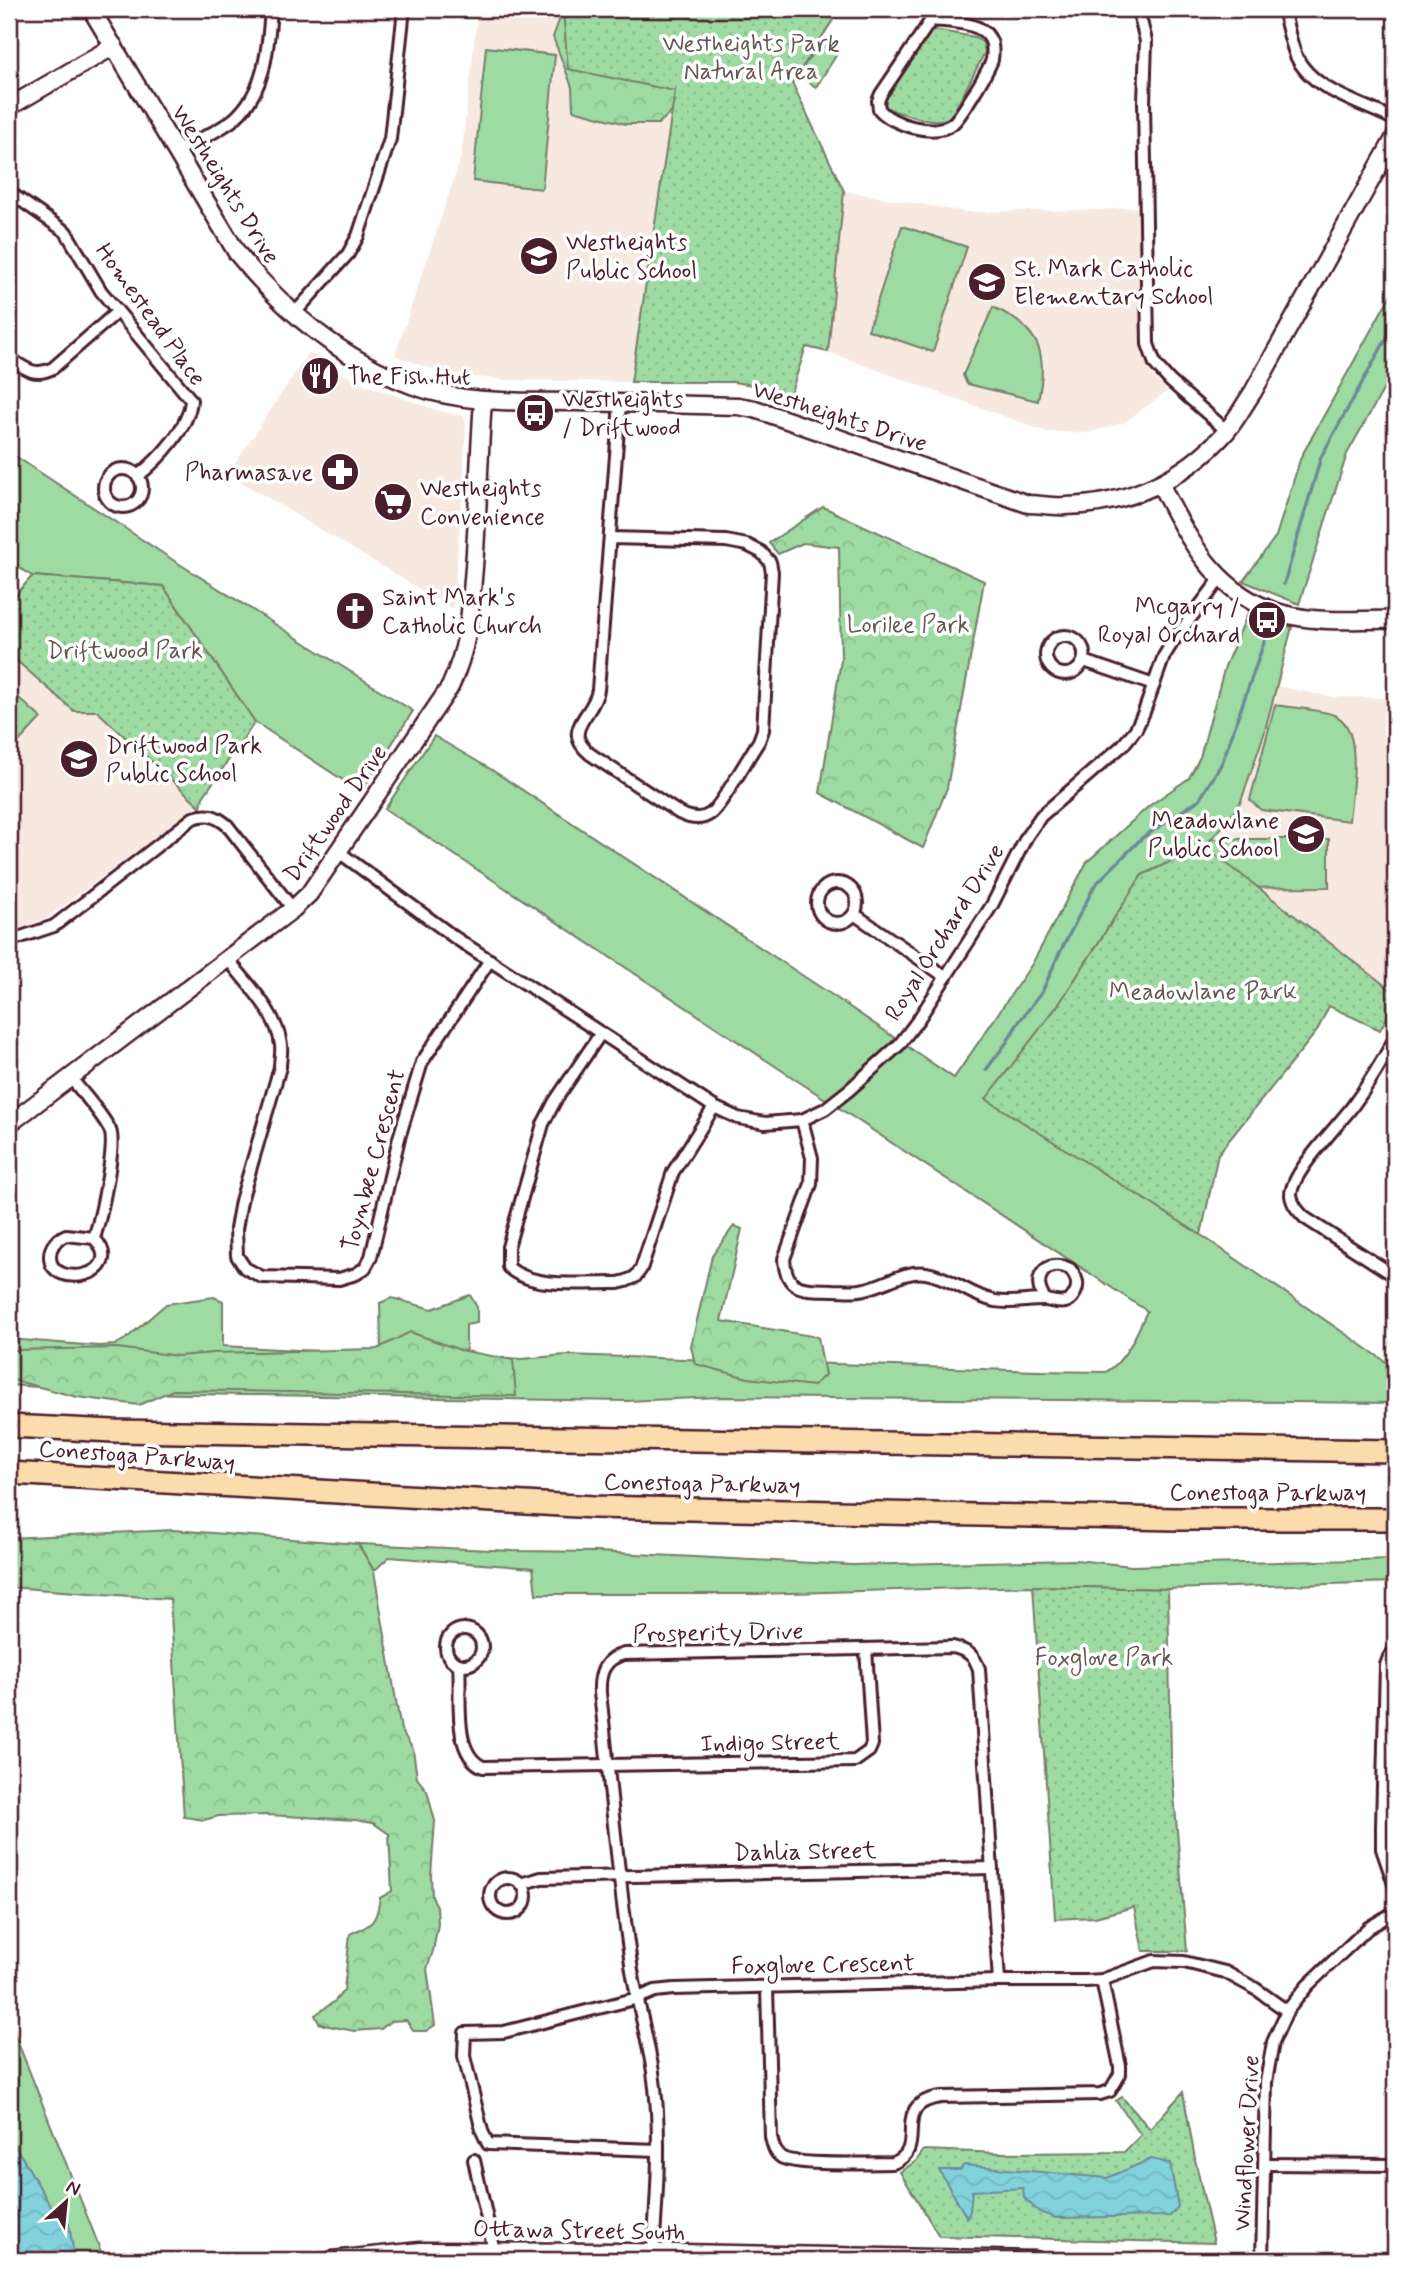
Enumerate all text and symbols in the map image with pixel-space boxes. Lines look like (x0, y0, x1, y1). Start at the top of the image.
park label: Westheights Park Natural Area (662, 29, 840, 88)
street label: Westheights Drive (163, 99, 286, 270)
place label: Westheights Public School (566, 228, 697, 287)
school or university icon: Westheights Public School (518, 235, 560, 277)
street label: Homestead Place (87, 237, 212, 393)
place label: St. Mark Catholic Elementary School (1014, 254, 1213, 313)
school or university icon: St. Mark Catholic Elementary School (966, 261, 1008, 303)
restaurant icon: The Fish Hut (299, 355, 341, 397)
place label: The Fish Hut (347, 362, 471, 393)
street label: Westheights Drive (748, 375, 931, 460)
place label: Westheights / Driftwood (562, 385, 684, 444)
bus stop icon: Westheights / Driftwood (514, 392, 556, 434)
pharmacy icon: Pharmasave (319, 451, 361, 493)
place label: Pharmasave (185, 458, 313, 489)
place label: Westheights Convenience (420, 474, 545, 533)
supermarket icon: Westheights Convenience (372, 481, 414, 523)
place label: Saint Mark's Catholic Church (382, 583, 542, 642)
church icon: Saint Mark's Catholic Church (334, 590, 376, 632)
place label: Mcgarry / Royal Orchard (1098, 592, 1240, 651)
bus stop icon: Mcgarry / Royal Orchard (1246, 599, 1288, 641)
park label: Lorilee Park (847, 610, 969, 641)
park label: Driftwood Park (47, 636, 203, 667)
place label: Driftwood Park Public School (106, 731, 262, 790)
school or university icon: Driftwood Park Public School (58, 738, 100, 780)
street label: Driftwood Drive (277, 739, 395, 889)
place label: Meadowlane Public School (1148, 806, 1279, 865)
school or university icon: Meadowlane Public School (1285, 813, 1327, 855)
street label: Royal Orchard Drive (878, 838, 1012, 1027)
park label: Meadowlane Park (1109, 977, 1297, 1008)
street label: Toynbee Crescent (335, 1066, 414, 1255)
street label: Conestoga Parkway (38, 1434, 236, 1479)
street label: Conestoga Parkway (603, 1467, 801, 1502)
street label: Conestoga Parkway (1170, 1478, 1366, 1509)
street label: Prosperity Drive (632, 1617, 804, 1650)
park label: Foxglove Park (1035, 1643, 1173, 1676)
street label: Indigo Street (700, 1727, 840, 1762)
street label: Dahlia Street (733, 1836, 877, 1869)
street label: Foxglove Crescent (731, 1948, 915, 1985)
street label: Windflower Drive (1227, 2054, 1268, 2232)
north arrow (32, 2168, 102, 2238)
text: N (62, 2174, 84, 2202)
street label: Ottawa Street South (473, 2214, 685, 2249)

